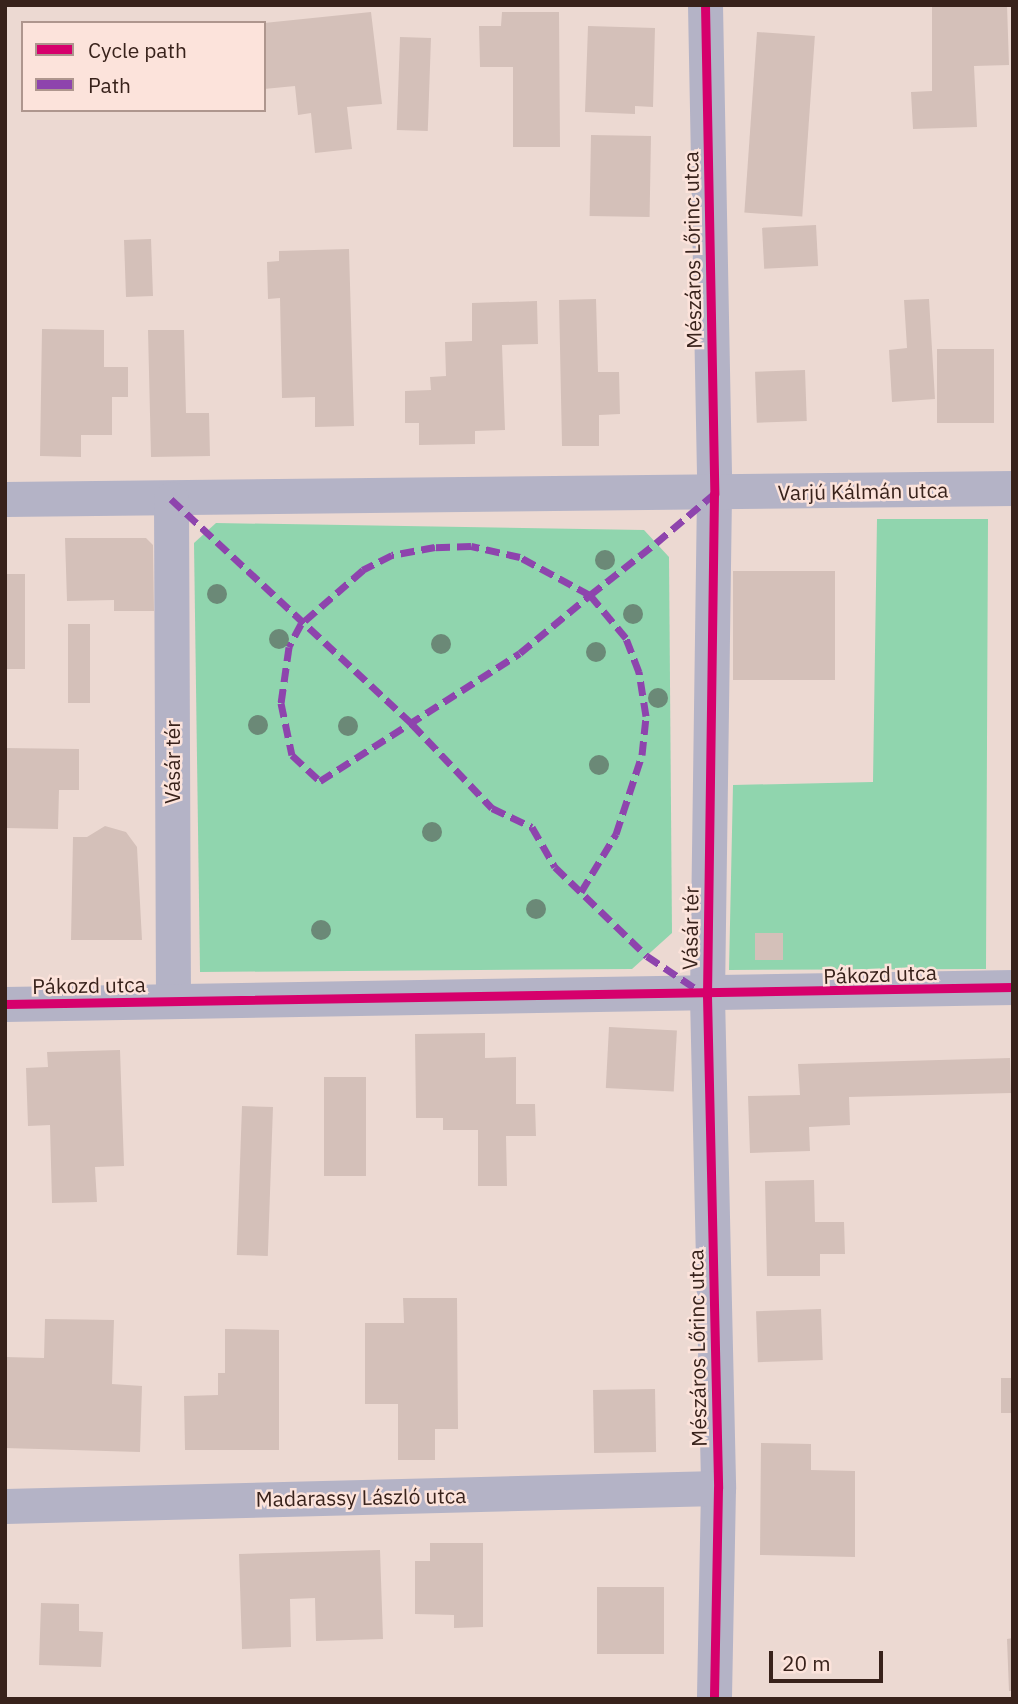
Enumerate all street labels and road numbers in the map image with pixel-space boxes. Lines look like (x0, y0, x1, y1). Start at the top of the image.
street label: Mészáros Lőrinc utca (678, 151, 706, 349)
street label: Varjú Kálmán utca (778, 477, 948, 505)
street label: Vásár tér (159, 720, 185, 804)
street label: Vásár tér (677, 886, 703, 970)
street label: Pákozd utca (823, 959, 937, 989)
street label: Pákozd utca (32, 971, 146, 999)
street label: Mészáros Lőrinc utca (683, 1249, 711, 1447)
street label: Madarassy László utca (255, 1483, 467, 1511)

